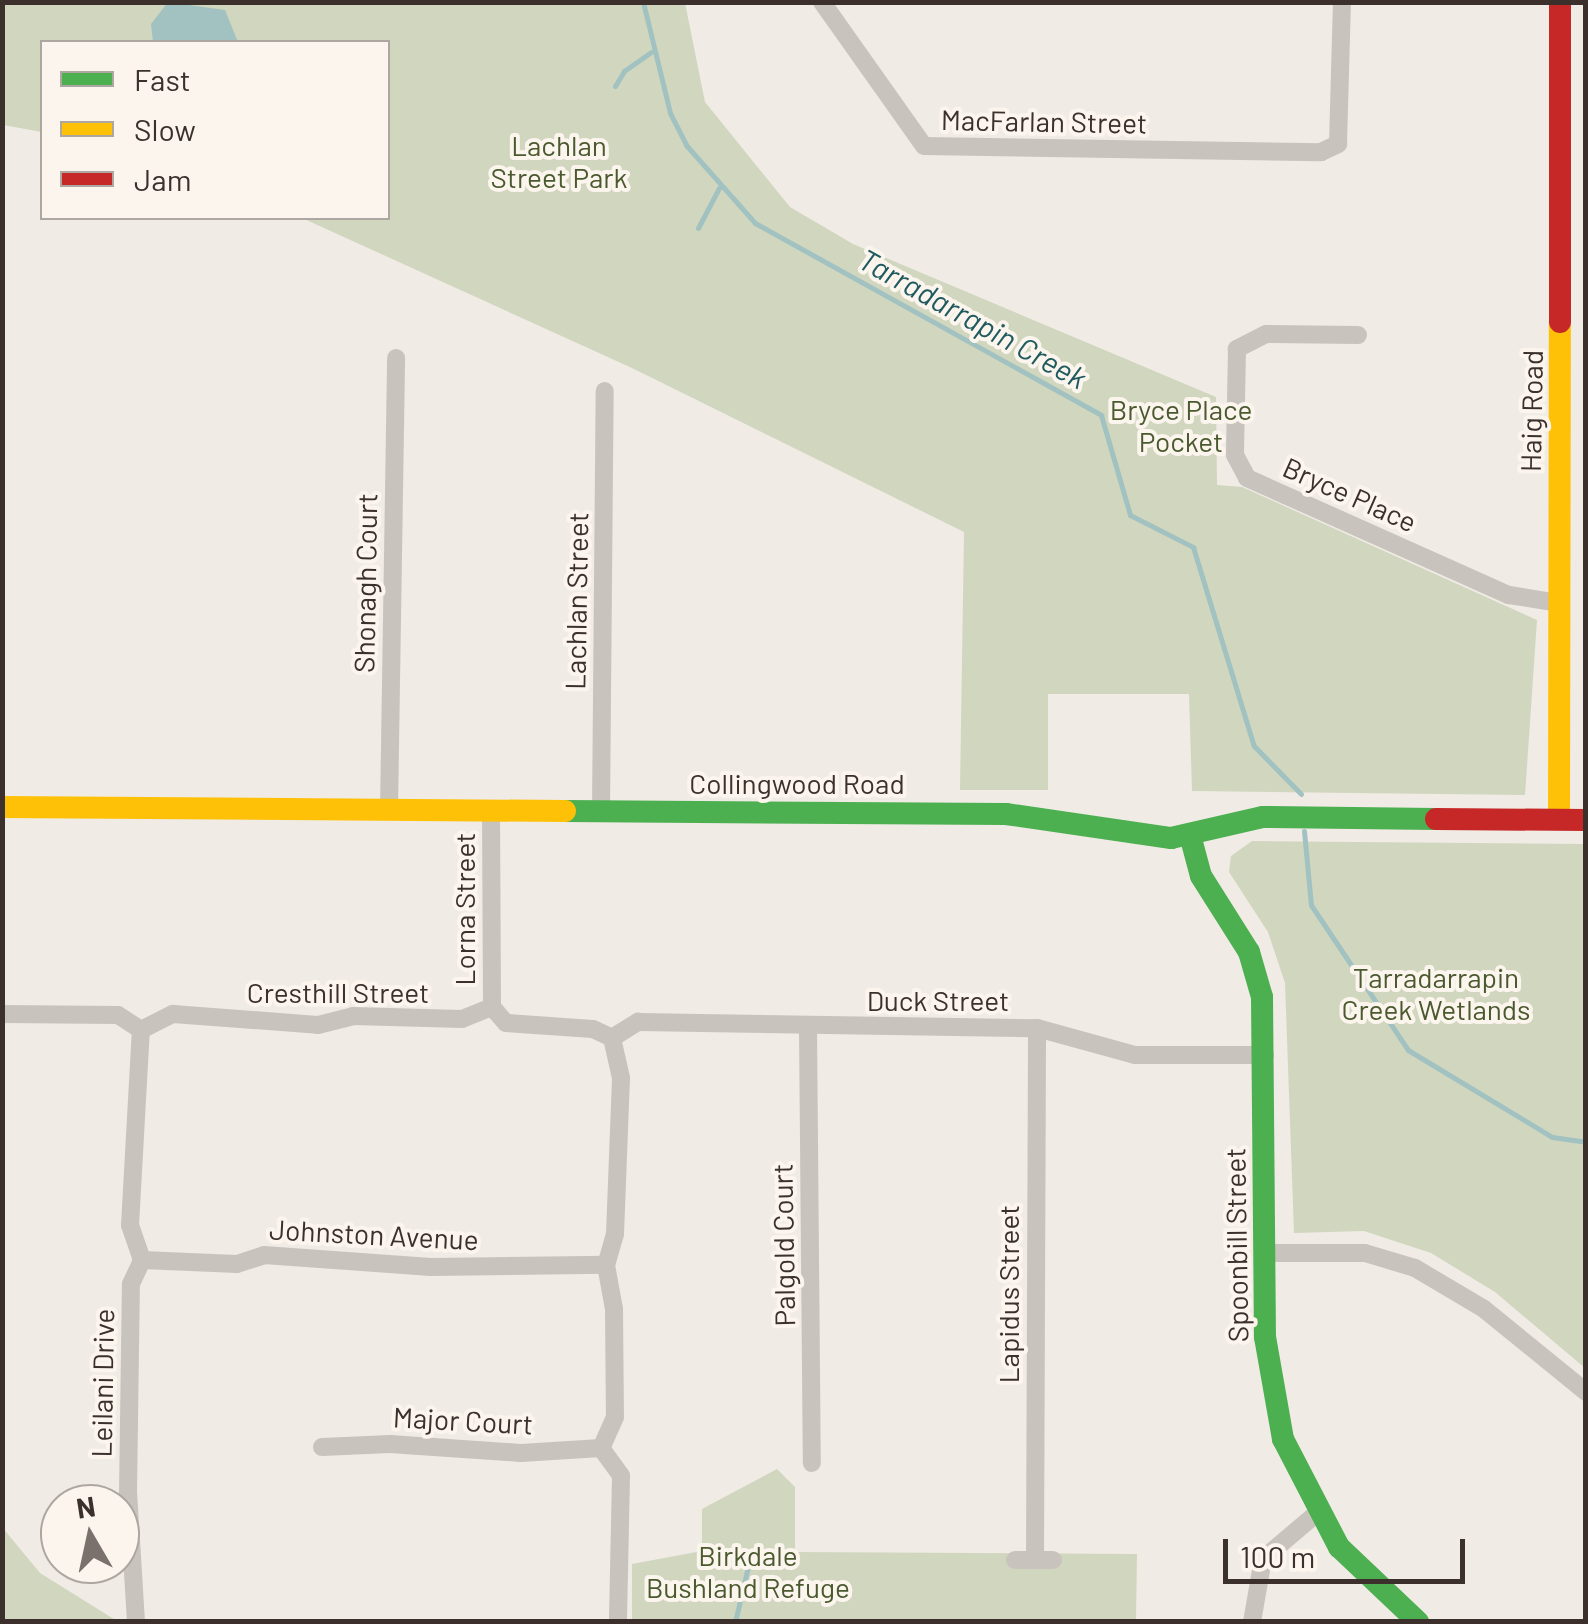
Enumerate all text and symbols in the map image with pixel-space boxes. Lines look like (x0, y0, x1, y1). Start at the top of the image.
legend (40, 40, 390, 220)
text: Fast (134, 61, 191, 97)
street label: MacFarlan Street (941, 102, 1147, 140)
text: Slow (134, 111, 196, 147)
park label: Lachlan Street Park (490, 128, 628, 194)
text: Jam (134, 161, 191, 197)
water label: Tarradarrapin Creek (853, 241, 1093, 395)
street label: Haig Road (1513, 350, 1549, 472)
park label: Bryce Place Pocket (1110, 392, 1252, 458)
street label: Bryce Place (1278, 450, 1422, 538)
street label: Shonagh Court (347, 493, 383, 673)
street label: Lachlan Street (558, 512, 594, 690)
street label: Collingwood Road (689, 766, 905, 800)
street label: Lorna Street (447, 833, 481, 985)
park label: Tarradarrapin Creek Wetlands (1341, 960, 1531, 1026)
street label: Cresthill Street (247, 975, 429, 1009)
street label: Duck Street (867, 983, 1009, 1017)
street label: Spoonbill Street (1218, 1147, 1254, 1343)
street label: Palgold Court (765, 1163, 801, 1327)
street label: Lapidus Street (991, 1205, 1025, 1383)
street label: Johnston Avenue (268, 1212, 480, 1256)
street label: Leilani Drive (84, 1308, 120, 1458)
street label: Major Court (392, 1400, 534, 1440)
north arrow (40, 1484, 140, 1584)
text: N (74, 1488, 97, 1525)
scale bar (1228, 1519, 1470, 1581)
park label: Birkdale Bushland Refuge (646, 1538, 850, 1604)
text: 100 m (1240, 1538, 1315, 1574)

